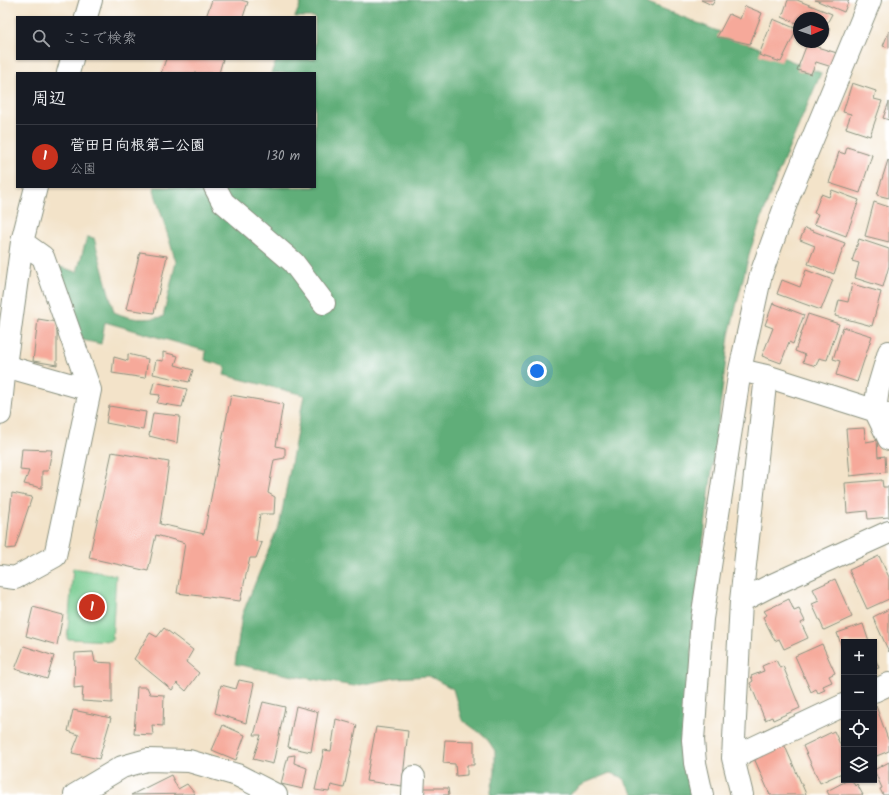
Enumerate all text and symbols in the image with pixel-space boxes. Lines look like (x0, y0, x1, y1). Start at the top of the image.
north arrow (793, 12, 829, 48)
search box (16, 16, 316, 60)
icon: search (30, 27, 52, 49)
text: ここで検索 (62, 27, 137, 51)
text: 周辺 (32, 86, 66, 113)
text: 菅田日向根第二公園 (70, 134, 205, 158)
text: 1 (43, 146, 47, 167)
text: 130 m (266, 146, 300, 167)
text: 公園 (70, 159, 96, 180)
your location (527, 361, 547, 381)
pin: 1 (79, 592, 105, 622)
map controls (841, 639, 877, 783)
button: + (841, 639, 877, 675)
button: − (841, 675, 877, 711)
button: locate (841, 711, 877, 747)
button: layers (841, 747, 877, 783)

